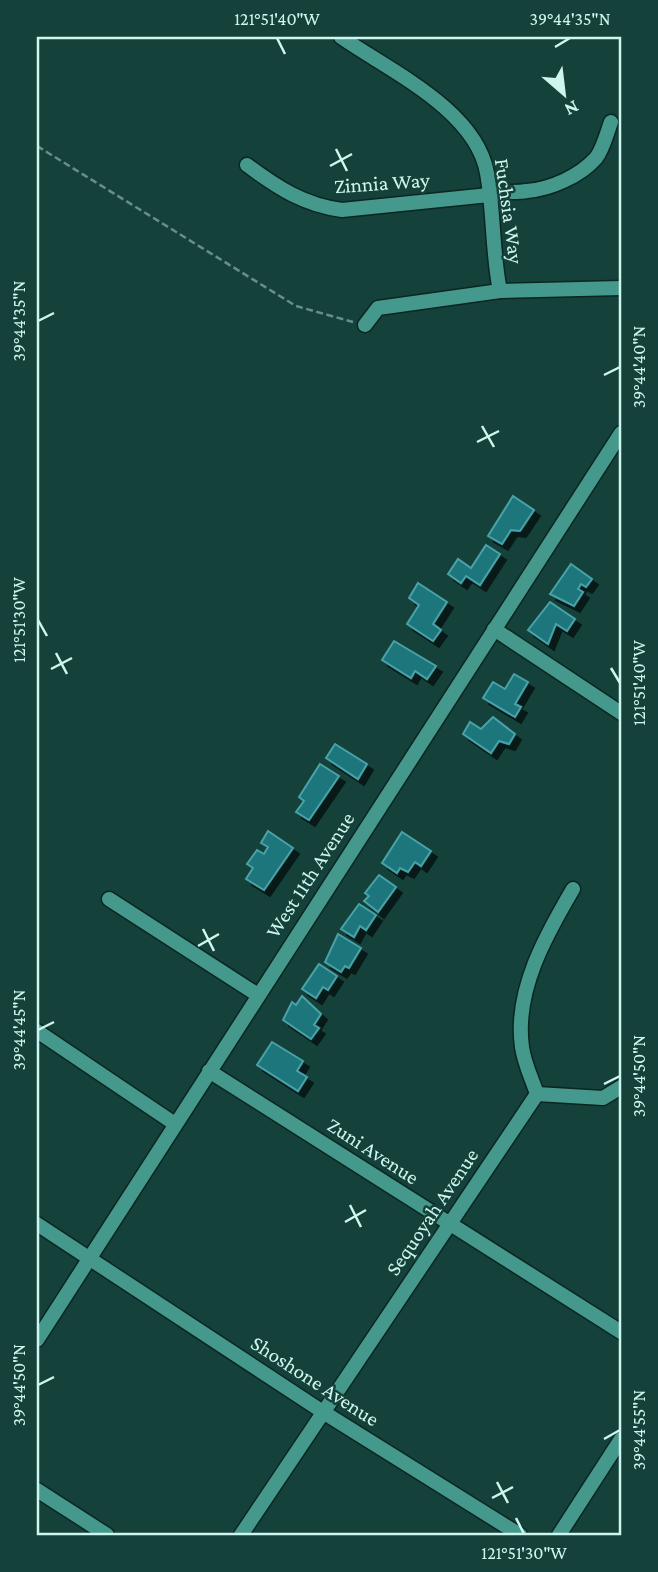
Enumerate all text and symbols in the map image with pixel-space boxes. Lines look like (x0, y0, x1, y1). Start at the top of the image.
text: 121°51'40"W (234, 9, 320, 29)
text: 39°44'35"N (529, 9, 611, 29)
north arrow (528, 60, 598, 130)
text: N (561, 96, 582, 121)
street label: Fuchsia Way (490, 157, 528, 266)
street label: Zinnia Way (333, 168, 431, 198)
text: 39°44'35"N (9, 280, 29, 362)
text: 39°44'40"N (629, 326, 649, 408)
text: 121°51'30"W (9, 577, 29, 663)
text: 121°51'40"W (629, 640, 649, 726)
street label: West 11th Avenue (261, 808, 359, 942)
text: 39°44'45"N (9, 989, 29, 1071)
text: 39°44'50"N (629, 1035, 649, 1117)
street label: Zuni Avenue (323, 1112, 423, 1190)
street label: Sequoyah Avenue (381, 1144, 483, 1280)
street label: Shoshone Avenue (247, 1331, 383, 1431)
text: 39°44'50"N (9, 1344, 29, 1426)
text: 39°44'55"N (629, 1390, 649, 1470)
text: 121°51'30"W (481, 1543, 567, 1563)

